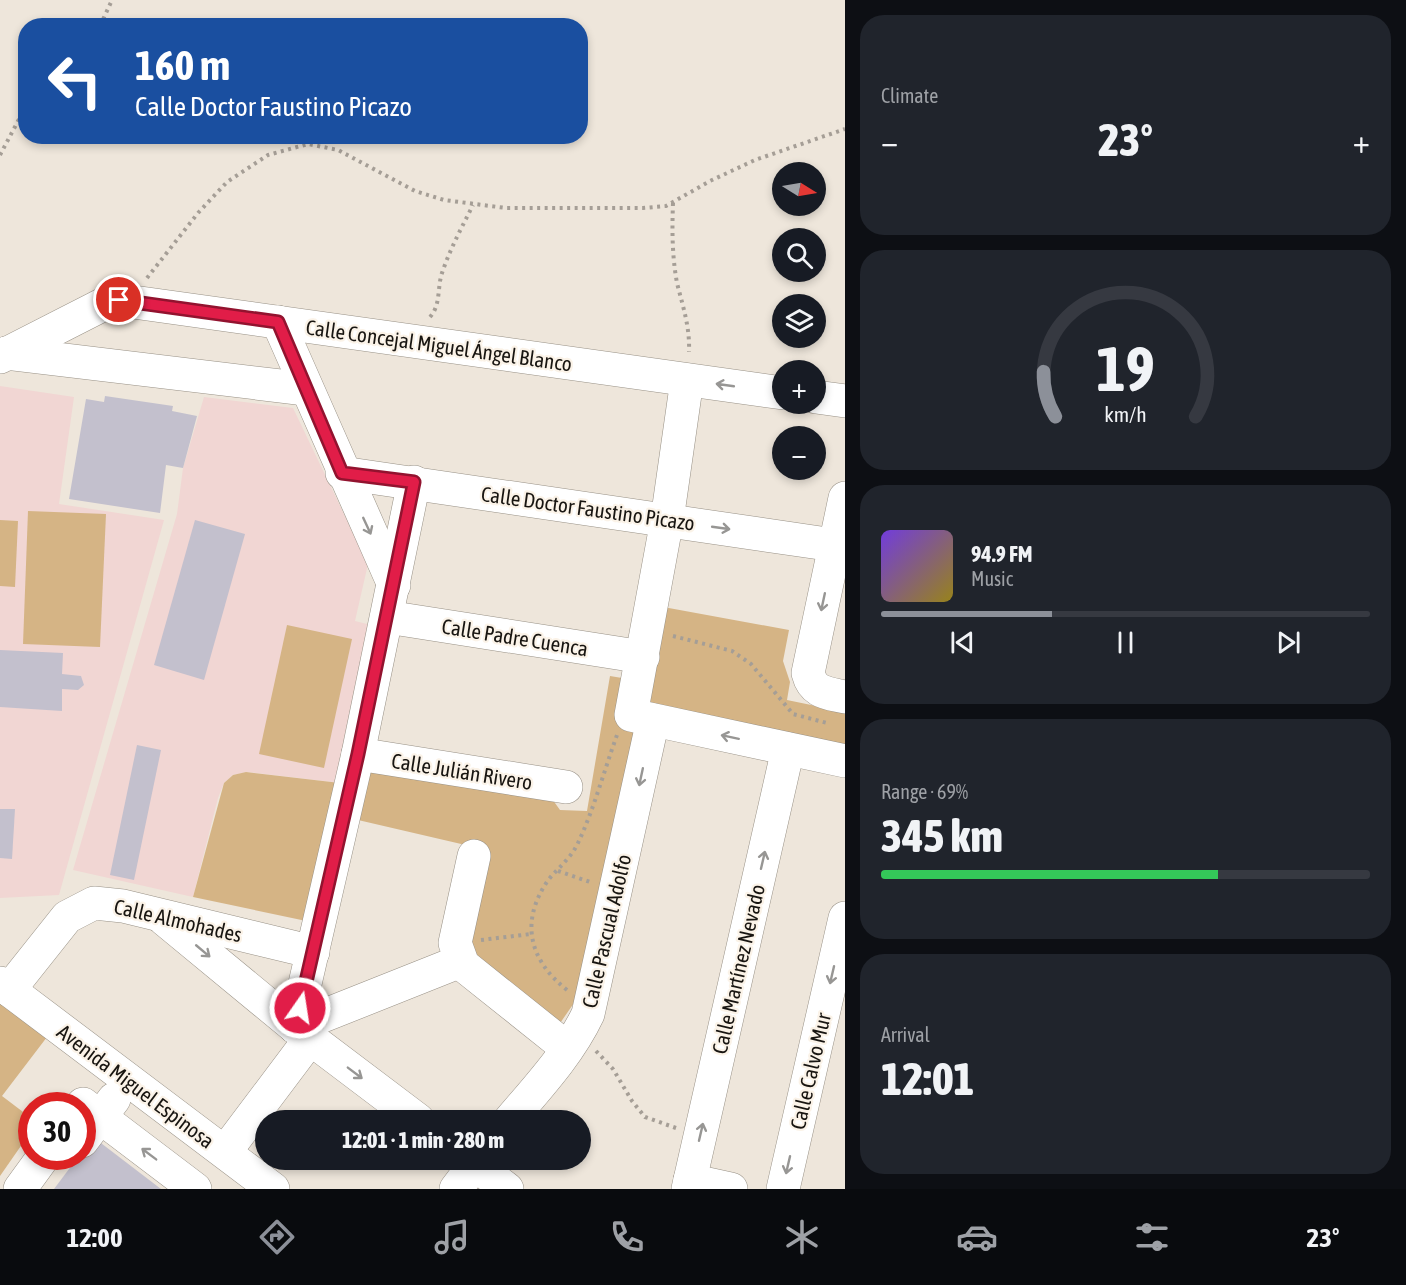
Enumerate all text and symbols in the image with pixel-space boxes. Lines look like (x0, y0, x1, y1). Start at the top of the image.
text: 160 m (135, 41, 230, 89)
icon: left (36, 42, 114, 120)
text: Climate (881, 84, 938, 107)
text: Calle Doctor Faustino Picazo (135, 91, 412, 122)
text: 23° (1098, 114, 1153, 166)
text: − (881, 122, 898, 160)
text: + (1353, 122, 1370, 160)
north arrow (772, 162, 826, 216)
map controls (772, 162, 826, 480)
button: search (772, 228, 826, 282)
pin (93, 274, 144, 325)
icon: arrive (102, 283, 135, 316)
button: layers (772, 294, 826, 348)
street label: Calle Concejal Miguel Ángel Blanco (304, 314, 574, 376)
text: 19 (1096, 333, 1155, 404)
button: + (772, 360, 826, 414)
one-way arrow (716, 379, 735, 390)
text: km/h (1104, 402, 1147, 427)
button: − (772, 426, 826, 480)
street label: Calle Doctor Faustino Picazo (480, 481, 696, 535)
one-way arrow (362, 517, 373, 535)
one-way arrow (711, 523, 731, 534)
text: 94.9 FM (971, 541, 1033, 567)
text: Music (971, 567, 1013, 590)
one-way arrow (816, 592, 828, 611)
street label: Calle Padre Cuenca (440, 614, 590, 660)
icon: previous (946, 626, 979, 659)
icon: pause (1109, 626, 1142, 659)
icon: next (1272, 626, 1305, 659)
one-way arrow (721, 730, 740, 742)
street label: Calle Julián Rivero (390, 748, 534, 794)
one-way arrow (635, 767, 646, 786)
text: Range · 69% (881, 780, 968, 803)
text: 345 km (881, 810, 1003, 862)
one-way arrow (757, 851, 769, 870)
street label: Calle Pascual Adolfo (577, 852, 635, 1010)
street label: Calle Martínez Nevado (707, 882, 769, 1056)
street label: Calle Almohades (112, 894, 244, 946)
one-way arrow (195, 945, 211, 958)
one-way arrow (826, 965, 837, 984)
position arrow (268, 976, 332, 1040)
street label: Calle Calvo Mur (785, 1010, 835, 1132)
street label: Avenida Miguel Espinosa (53, 1019, 219, 1153)
text: Arrival (881, 1023, 930, 1046)
text: 12:01 (881, 1053, 975, 1105)
one-way arrow (347, 1067, 363, 1080)
speed limit sign: 30 (18, 1092, 96, 1170)
one-way arrow (696, 1123, 708, 1142)
text: 12:01 · 1 min · 280 m (342, 1127, 504, 1153)
one-way arrow (141, 1147, 157, 1160)
one-way arrow (782, 1155, 794, 1174)
icon: directions (256, 1216, 298, 1258)
icon: music (431, 1216, 473, 1258)
icon: phone (606, 1216, 648, 1258)
icon: climate (781, 1216, 823, 1258)
icon: car (956, 1216, 998, 1258)
icon: filters (1131, 1216, 1173, 1258)
text: 12:00 (67, 1222, 123, 1253)
text: 23° (1307, 1222, 1339, 1253)

